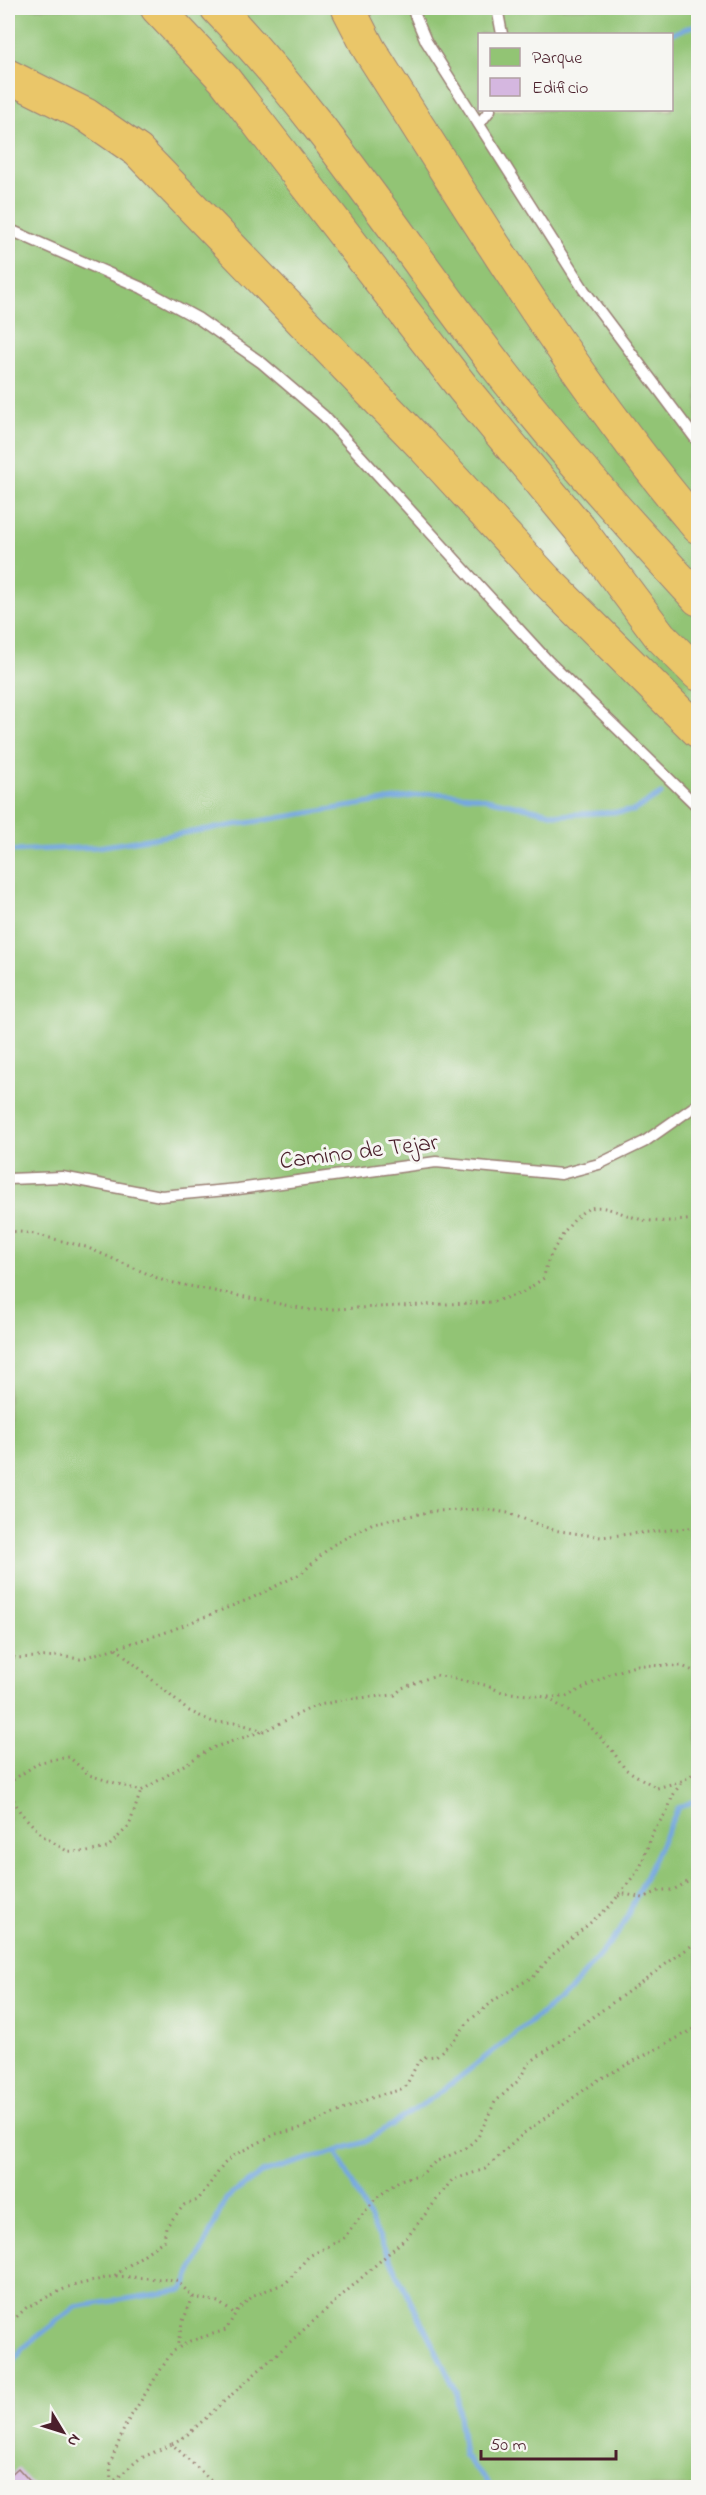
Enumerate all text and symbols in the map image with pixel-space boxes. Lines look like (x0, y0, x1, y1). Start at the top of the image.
legend (478, 33, 673, 111)
text: Parque (532, 46, 583, 72)
text: Edificio (532, 76, 588, 102)
street label: Camino de Tejar (278, 1126, 441, 1180)
north arrow (33, 2402, 93, 2462)
scale bar (481, 2423, 616, 2461)
text: N (60, 2428, 86, 2452)
text: 50 m (490, 2433, 527, 2459)

